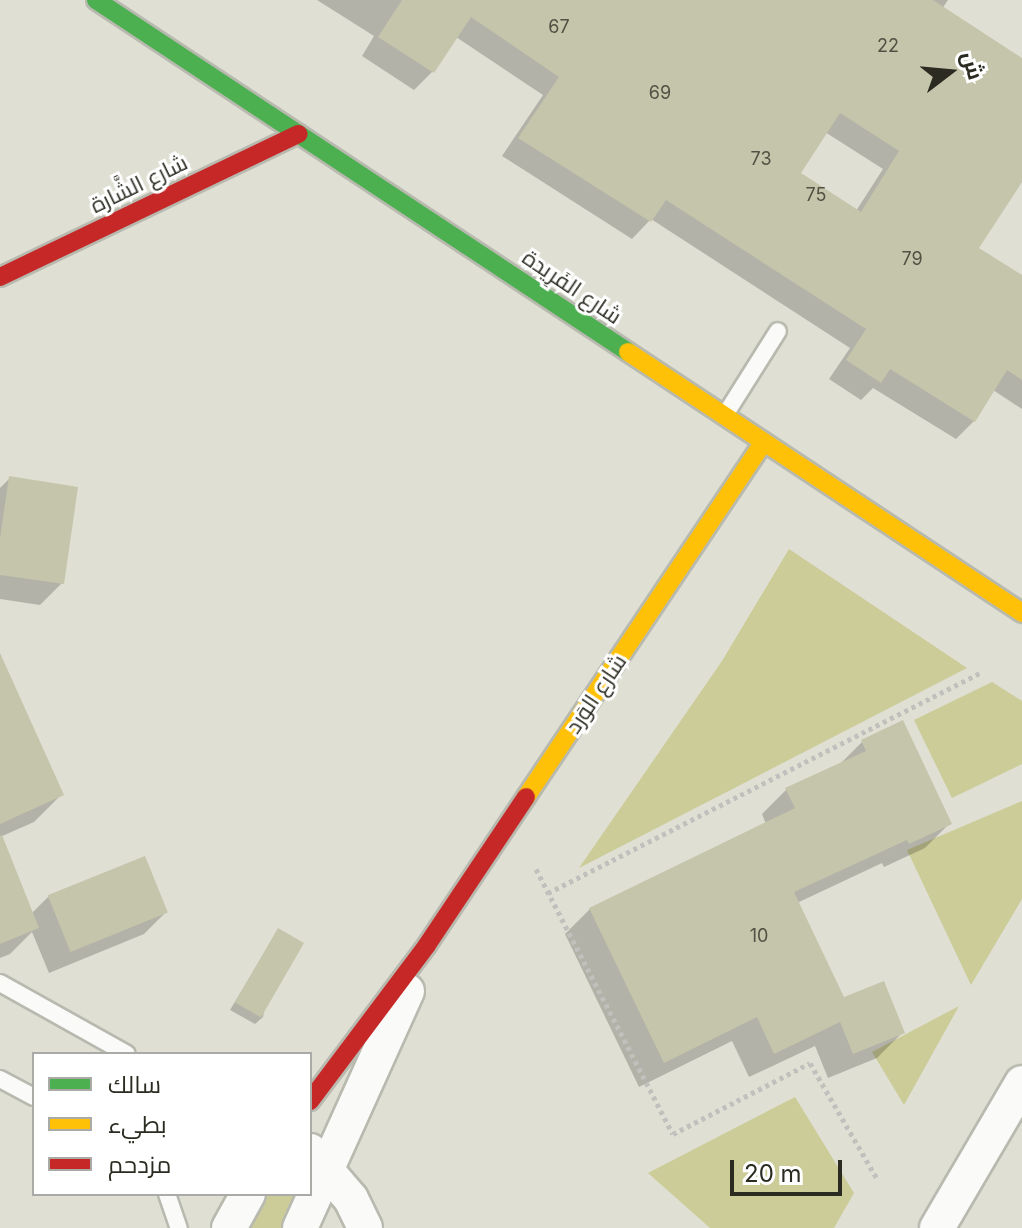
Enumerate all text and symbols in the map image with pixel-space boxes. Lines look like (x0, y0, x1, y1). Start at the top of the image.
house number: 67 (548, 16, 570, 38)
north arrow (910, 32, 990, 112)
house number: 22 (877, 35, 899, 57)
text: ش (957, 48, 989, 83)
house number: 69 (649, 82, 671, 104)
house number: 73 (750, 148, 772, 170)
street label: شارع الشَّارة (86, 149, 192, 219)
house number: 75 (806, 184, 826, 206)
street label: شارع الفَرِيدة (517, 244, 627, 330)
house number: 79 (901, 248, 923, 270)
street label: شارع الوَرد (560, 649, 632, 739)
house number: 10 (750, 925, 768, 947)
legend (32, 1052, 312, 1196)
text: سالك (108, 1070, 161, 1099)
text: بطيء (108, 1110, 167, 1139)
scale bar (734, 1144, 846, 1194)
text: مزدحم (108, 1150, 171, 1179)
text: 20 m (744, 1159, 802, 1188)

